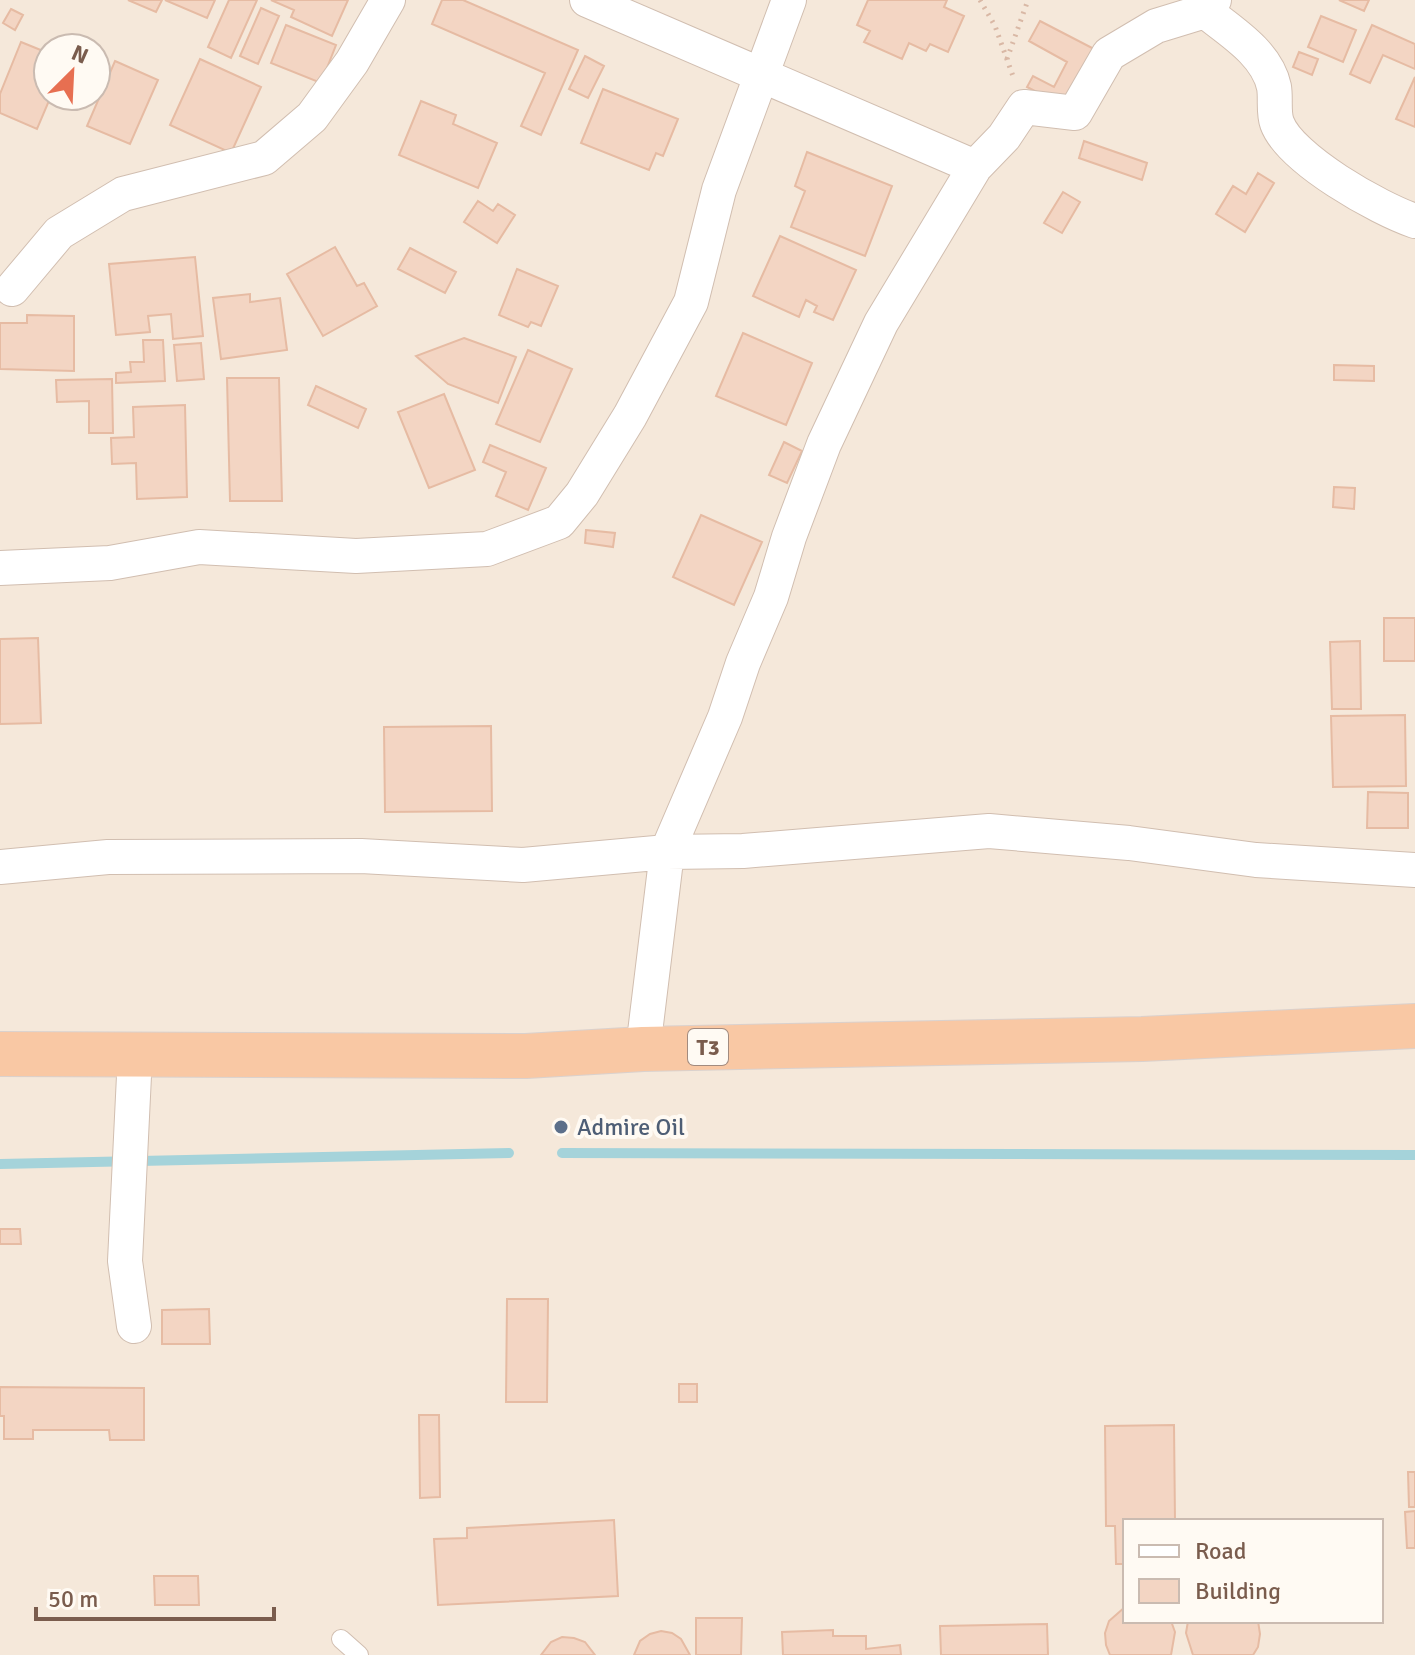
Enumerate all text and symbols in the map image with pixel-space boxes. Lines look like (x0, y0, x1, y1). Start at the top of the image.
north arrow (32, 32, 112, 112)
text: N (67, 39, 92, 70)
road number: T3 (688, 1029, 728, 1065)
place label: Admire Oil (577, 1112, 685, 1142)
marker: Admire Oil (552, 1118, 570, 1136)
legend (1123, 1519, 1383, 1623)
text: Road (1195, 1536, 1246, 1566)
scale bar (36, 1571, 274, 1621)
text: Building (1195, 1576, 1281, 1606)
text: 50 m (48, 1584, 98, 1614)

